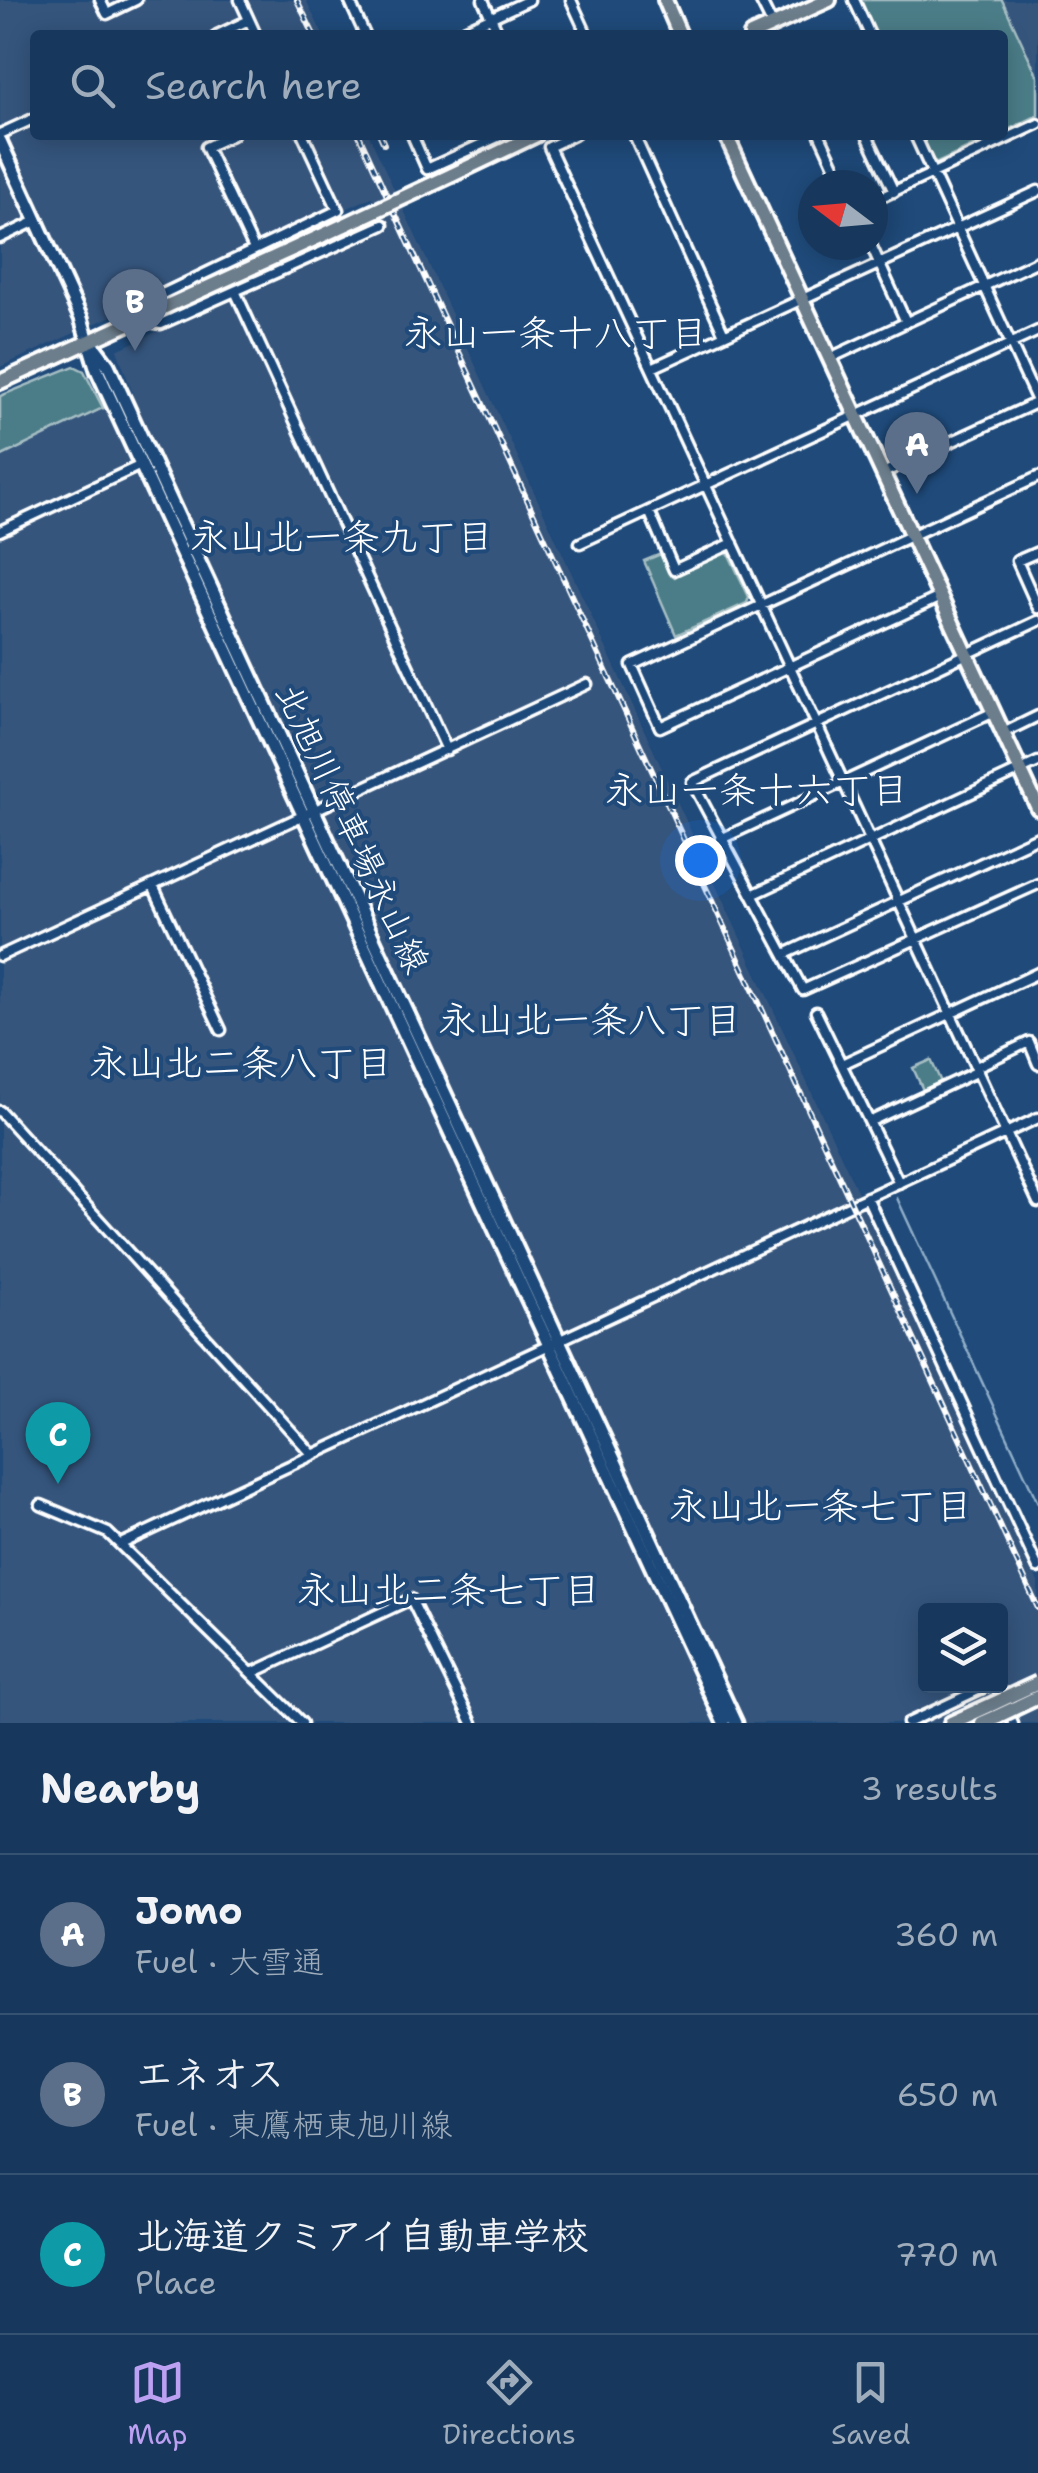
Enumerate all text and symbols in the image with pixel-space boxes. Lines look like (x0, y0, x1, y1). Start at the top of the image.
search box (30, 30, 1008, 140)
icon: search (65, 58, 120, 113)
text: Search here (145, 60, 362, 111)
north arrow (798, 170, 888, 260)
pin: B (102, 268, 168, 351)
district label: 永山一条十八丁目 (404, 307, 708, 358)
pin: A (884, 412, 950, 494)
district label: 永山北一条九丁目 (190, 511, 494, 562)
street label: 北旭川停車場永山線 (265, 675, 441, 981)
district label: 永山一条十六丁目 (605, 764, 909, 815)
your location (675, 835, 726, 886)
district label: 永山北一条八丁目 (438, 994, 742, 1045)
district label: 永山北二条八丁目 (89, 1037, 393, 1088)
pin: C (26, 1402, 90, 1484)
district label: 永山北一条七丁目 (669, 1480, 973, 1531)
district label: 永山北二条七丁目 (297, 1564, 601, 1615)
map controls (918, 1603, 1008, 1693)
button: layers (918, 1603, 1008, 1693)
text: Nearby (40, 1760, 200, 1816)
text: 3 results (861, 1767, 998, 1810)
text: Jomo (135, 1885, 243, 1936)
text: A (60, 1913, 85, 1956)
text: 360 m (894, 1913, 998, 1956)
text: Fuel · 大雪通 (135, 1940, 324, 1983)
text: エネオス (135, 2048, 285, 2099)
text: B (63, 2073, 82, 2116)
text: 650 m (897, 2073, 998, 2116)
text: Fuel · 東鷹栖東旭川線 (135, 2103, 452, 2146)
text: 北海道クミアイ自動車学校 (135, 2210, 589, 2261)
text: C (63, 2233, 82, 2276)
text: 770 m (895, 2233, 998, 2276)
text: Place (135, 2261, 217, 2304)
tab: Map (128, 2355, 187, 2453)
tab: Directions (442, 2355, 576, 2453)
tab: Saved (831, 2355, 910, 2453)

